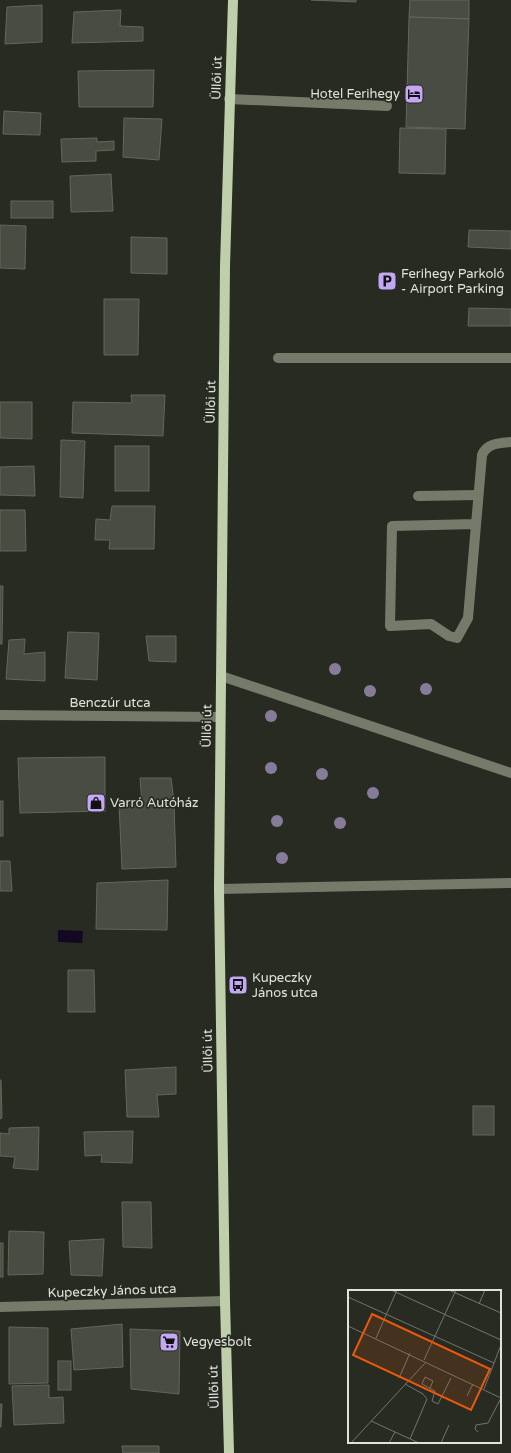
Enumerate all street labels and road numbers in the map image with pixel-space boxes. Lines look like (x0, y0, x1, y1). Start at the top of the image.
street label: Üllői út (208, 56, 226, 100)
street label: Üllői út (203, 380, 219, 424)
street label: Benczúr utca (70, 695, 150, 711)
street label: Üllői út (199, 704, 215, 748)
street label: Üllői út (200, 1029, 216, 1073)
street label: Kupeczky János utca (47, 1281, 177, 1301)
street label: Üllői út (205, 1365, 223, 1409)

